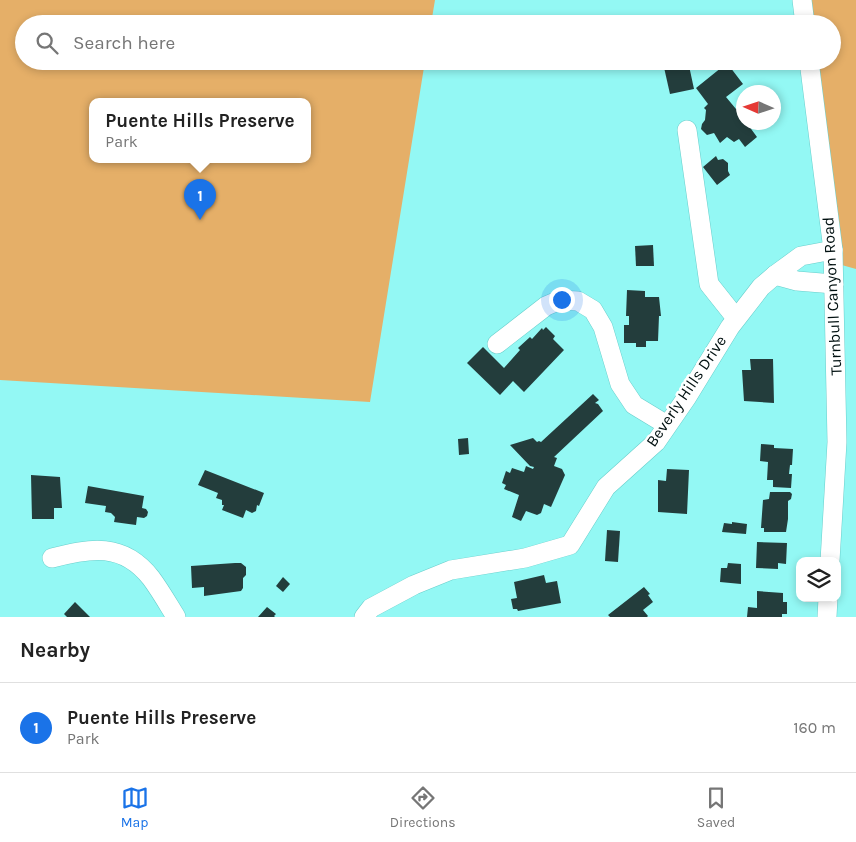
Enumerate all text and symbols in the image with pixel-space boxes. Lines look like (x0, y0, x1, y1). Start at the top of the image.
search box (15, 15, 841, 70)
icon: search (33, 29, 61, 57)
text: Search here (73, 32, 175, 54)
north arrow (736, 85, 781, 130)
popup (89, 98, 311, 163)
text: Puente Hills Preserve (105, 110, 295, 132)
text: Park (105, 132, 138, 151)
pin: 1 (184, 179, 216, 220)
street label: Turnbull Canyon Road (818, 216, 846, 376)
your location (549, 287, 575, 313)
street label: Beverly Hills Drive (642, 332, 730, 450)
map controls (796, 557, 841, 602)
button: layers (796, 557, 841, 602)
text: Nearby (20, 638, 90, 662)
text: Puente Hills Preserve (67, 707, 256, 729)
text: 1 (33, 718, 39, 737)
text: 160 m (793, 718, 836, 737)
text: Park (67, 729, 99, 748)
tab: Map (121, 784, 149, 831)
tab: Directions (390, 784, 456, 831)
tab: Saved (697, 784, 735, 831)

